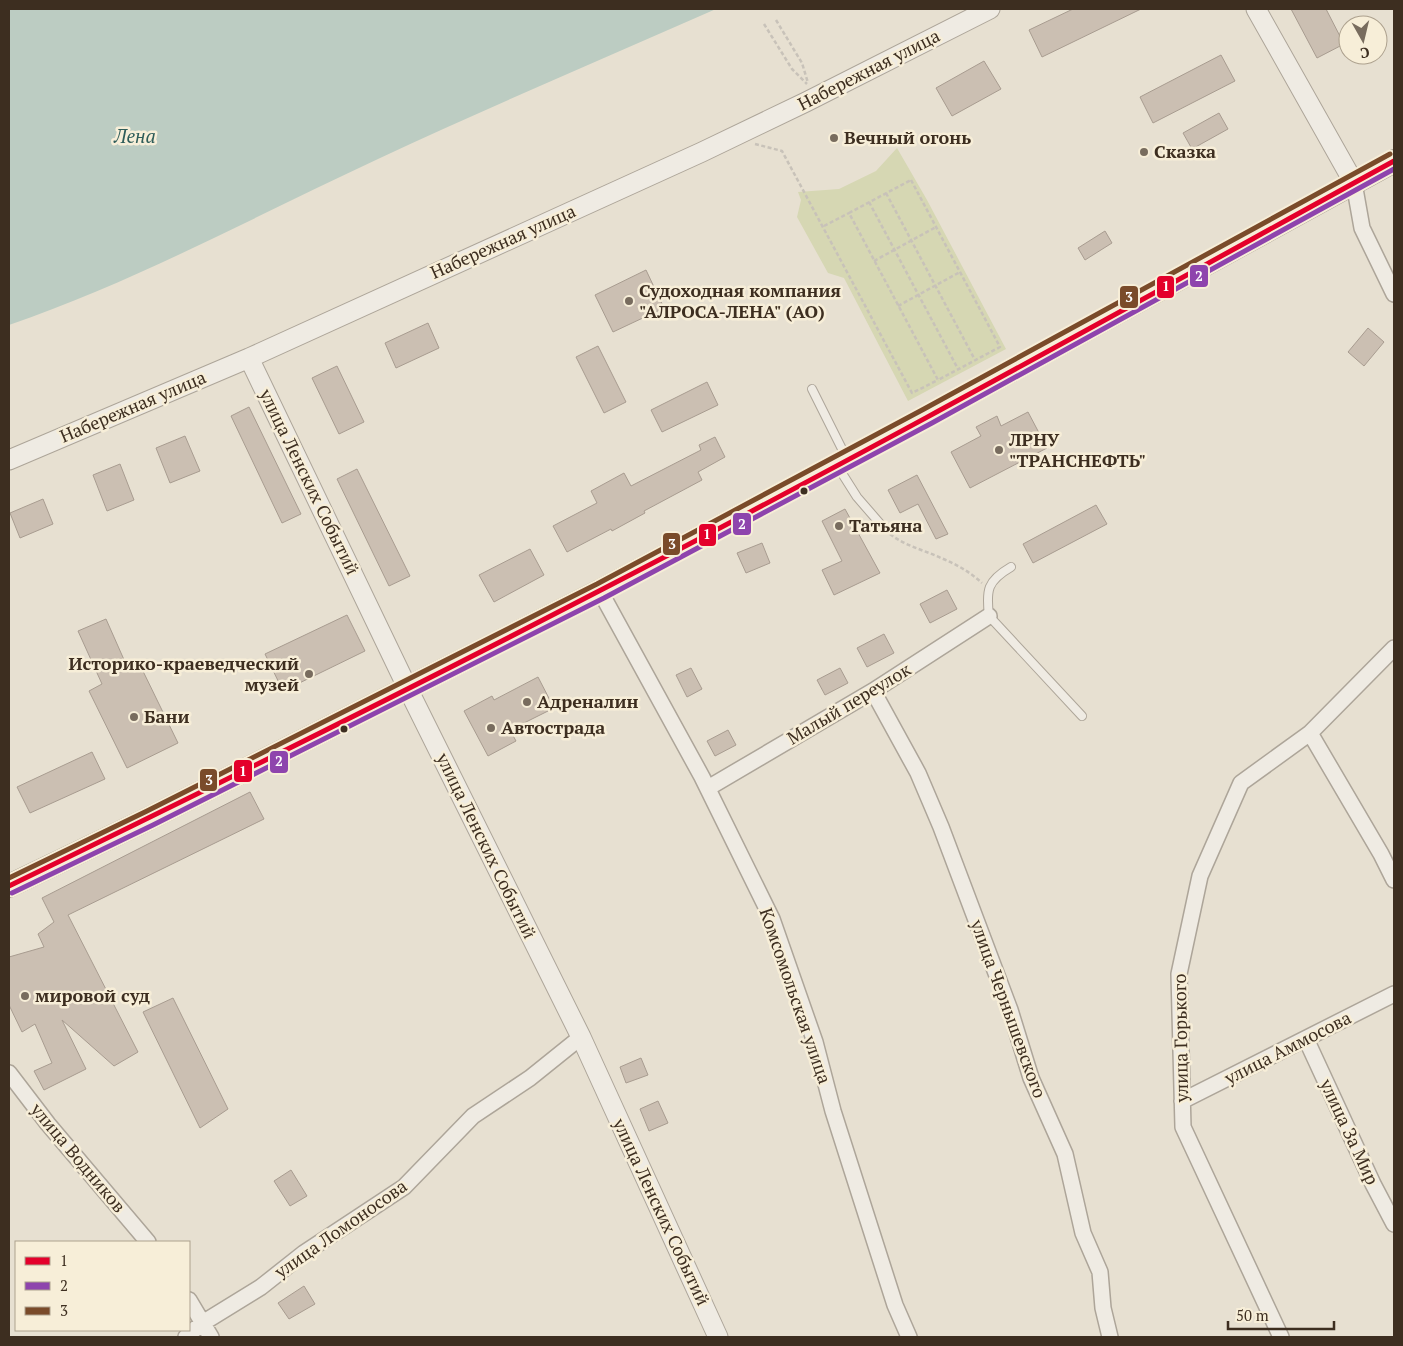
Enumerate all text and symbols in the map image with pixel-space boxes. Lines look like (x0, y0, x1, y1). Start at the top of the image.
north arrow (1338, 15, 1388, 65)
street label: Набережная улица (793, 23, 944, 115)
text: С (1359, 43, 1371, 63)
water label: Лена (113, 123, 156, 148)
place label: Вечный огонь (844, 125, 971, 149)
marker: Вечный огонь (828, 132, 840, 144)
place label: Сказка (1154, 139, 1216, 163)
marker: Сказка (1138, 146, 1150, 158)
street label: Набережная улица (426, 198, 579, 284)
line badge: 2 (1189, 264, 1209, 288)
text: 2 (1195, 266, 1203, 285)
line badge: 1 (1156, 275, 1175, 299)
text: 1 (1162, 276, 1170, 295)
place label: Судоходная компания "АЛРОСА-ЛЕНА" (АО) (639, 278, 841, 323)
line badge: 3 (1119, 285, 1139, 309)
text: 3 (1125, 287, 1133, 306)
marker: Судоходная компания "АЛРОСА-ЛЕНА" (АО) (623, 295, 635, 307)
street label: Набережная улица (56, 364, 209, 448)
street label: улица Ленских Событий (254, 384, 365, 578)
place label: ЛРНУ "ТРАНСНЕФТЬ" (1008, 427, 1146, 472)
marker: ЛРНУ "ТРАНСНЕФТЬ" (993, 444, 1005, 456)
unlabelled marker (799, 486, 809, 496)
line badge: 2 (732, 512, 752, 536)
place label: Татьяна (849, 513, 922, 537)
text: 2 (738, 514, 746, 533)
marker: Татьяна (833, 520, 845, 532)
line badge: 1 (698, 523, 717, 547)
text: 1 (703, 524, 711, 543)
line badge: 3 (662, 532, 681, 556)
text: 3 (668, 534, 676, 553)
place label: Историко-краеведческий музей (68, 651, 299, 696)
street label: Малый переулок (782, 657, 915, 750)
marker: Историко-краеведческий музей (303, 668, 315, 680)
place label: Адреналин (537, 689, 638, 713)
marker: Адреналин (521, 696, 533, 708)
place label: Бани (144, 704, 190, 728)
marker: Бани (128, 711, 140, 723)
place label: Автострада (501, 715, 605, 739)
marker: Автострада (485, 722, 497, 734)
unlabelled marker (339, 724, 349, 734)
street label: улица Ленских Событий (431, 748, 542, 942)
line badge: 2 (269, 750, 289, 774)
text: 2 (275, 751, 283, 770)
line badge: 1 (233, 759, 253, 783)
text: 1 (239, 761, 247, 780)
line badge: 3 (199, 768, 218, 792)
text: 3 (205, 770, 213, 789)
street label: Комсомольская улица (755, 905, 837, 1087)
street label: улица Чернышевского (965, 915, 1052, 1101)
street label: улица Горького (1167, 973, 1193, 1104)
place label: мировой суд (35, 983, 150, 1007)
marker: мировой суд (19, 990, 31, 1002)
street label: улица Аммосова (1219, 1005, 1355, 1090)
street label: улица За Мир (1314, 1074, 1385, 1188)
street label: улица Водников (25, 1097, 132, 1217)
street label: улица Ленских Событий (608, 1113, 716, 1309)
street label: улица Ломоносова (269, 1173, 411, 1283)
legend (15, 1241, 190, 1331)
text: 1 (60, 1250, 68, 1270)
text: 2 (60, 1275, 68, 1295)
scale bar (1228, 1298, 1334, 1330)
text: 3 (60, 1300, 68, 1320)
text: 50 m (1236, 1305, 1269, 1325)

